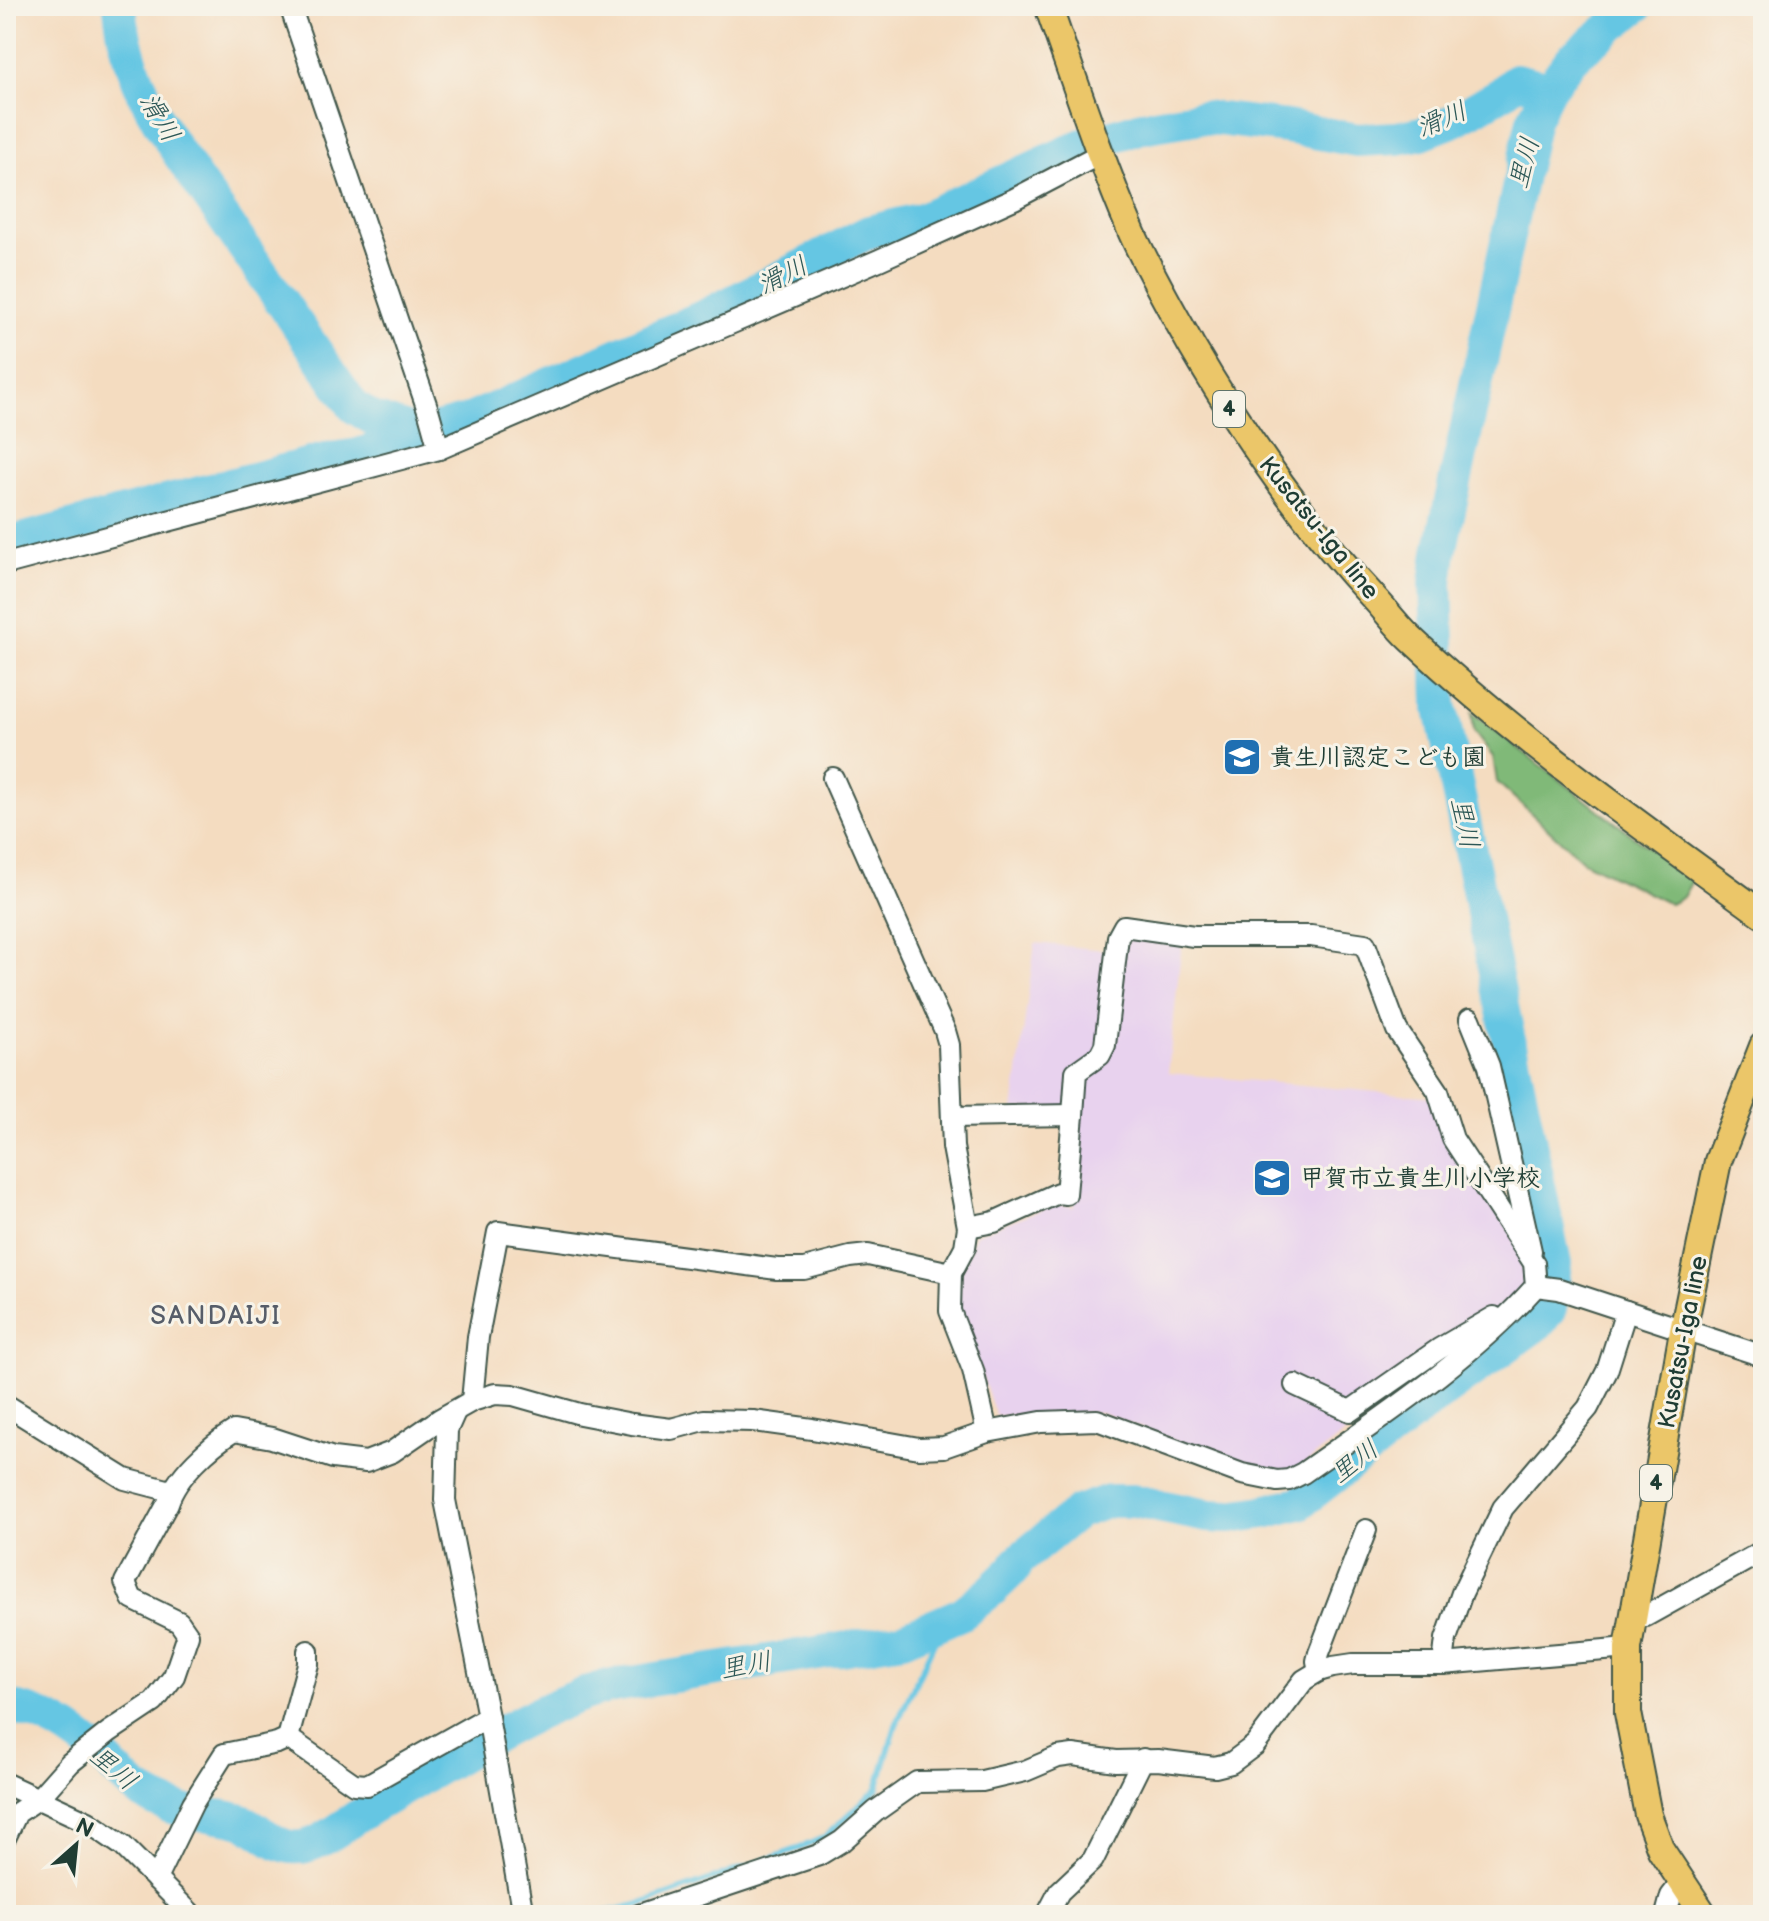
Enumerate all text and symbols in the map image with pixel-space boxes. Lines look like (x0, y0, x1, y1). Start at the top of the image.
water label: 滑川 (132, 88, 186, 148)
water label: 滑川 (1412, 96, 1472, 144)
water label: 里川 (1503, 134, 1547, 192)
water label: 滑川 (753, 250, 813, 302)
road number: 4 (1213, 391, 1245, 427)
street label: Kusatsu-Iga line (1253, 451, 1385, 605)
school or university icon: 貴生川認定こども園 (1221, 736, 1263, 778)
place label: 貴生川認定こども園 (1270, 743, 1486, 772)
water label: 里川 (1443, 794, 1485, 852)
school or university icon: 甲賀市立貴生川小学校 (1251, 1157, 1293, 1199)
place label: 甲賀市立貴生川小学校 (1300, 1164, 1540, 1193)
street label: Kusatsu-Iga line (1652, 1253, 1714, 1431)
district label: SANDAIJI (150, 1301, 282, 1332)
water label: 里川 (1325, 1434, 1385, 1490)
road number: 4 (1640, 1465, 1672, 1501)
water label: 里川 (718, 1646, 774, 1686)
water label: 里川 (83, 1740, 143, 1798)
north arrow (36, 1805, 116, 1885)
text: N (71, 1813, 98, 1844)

